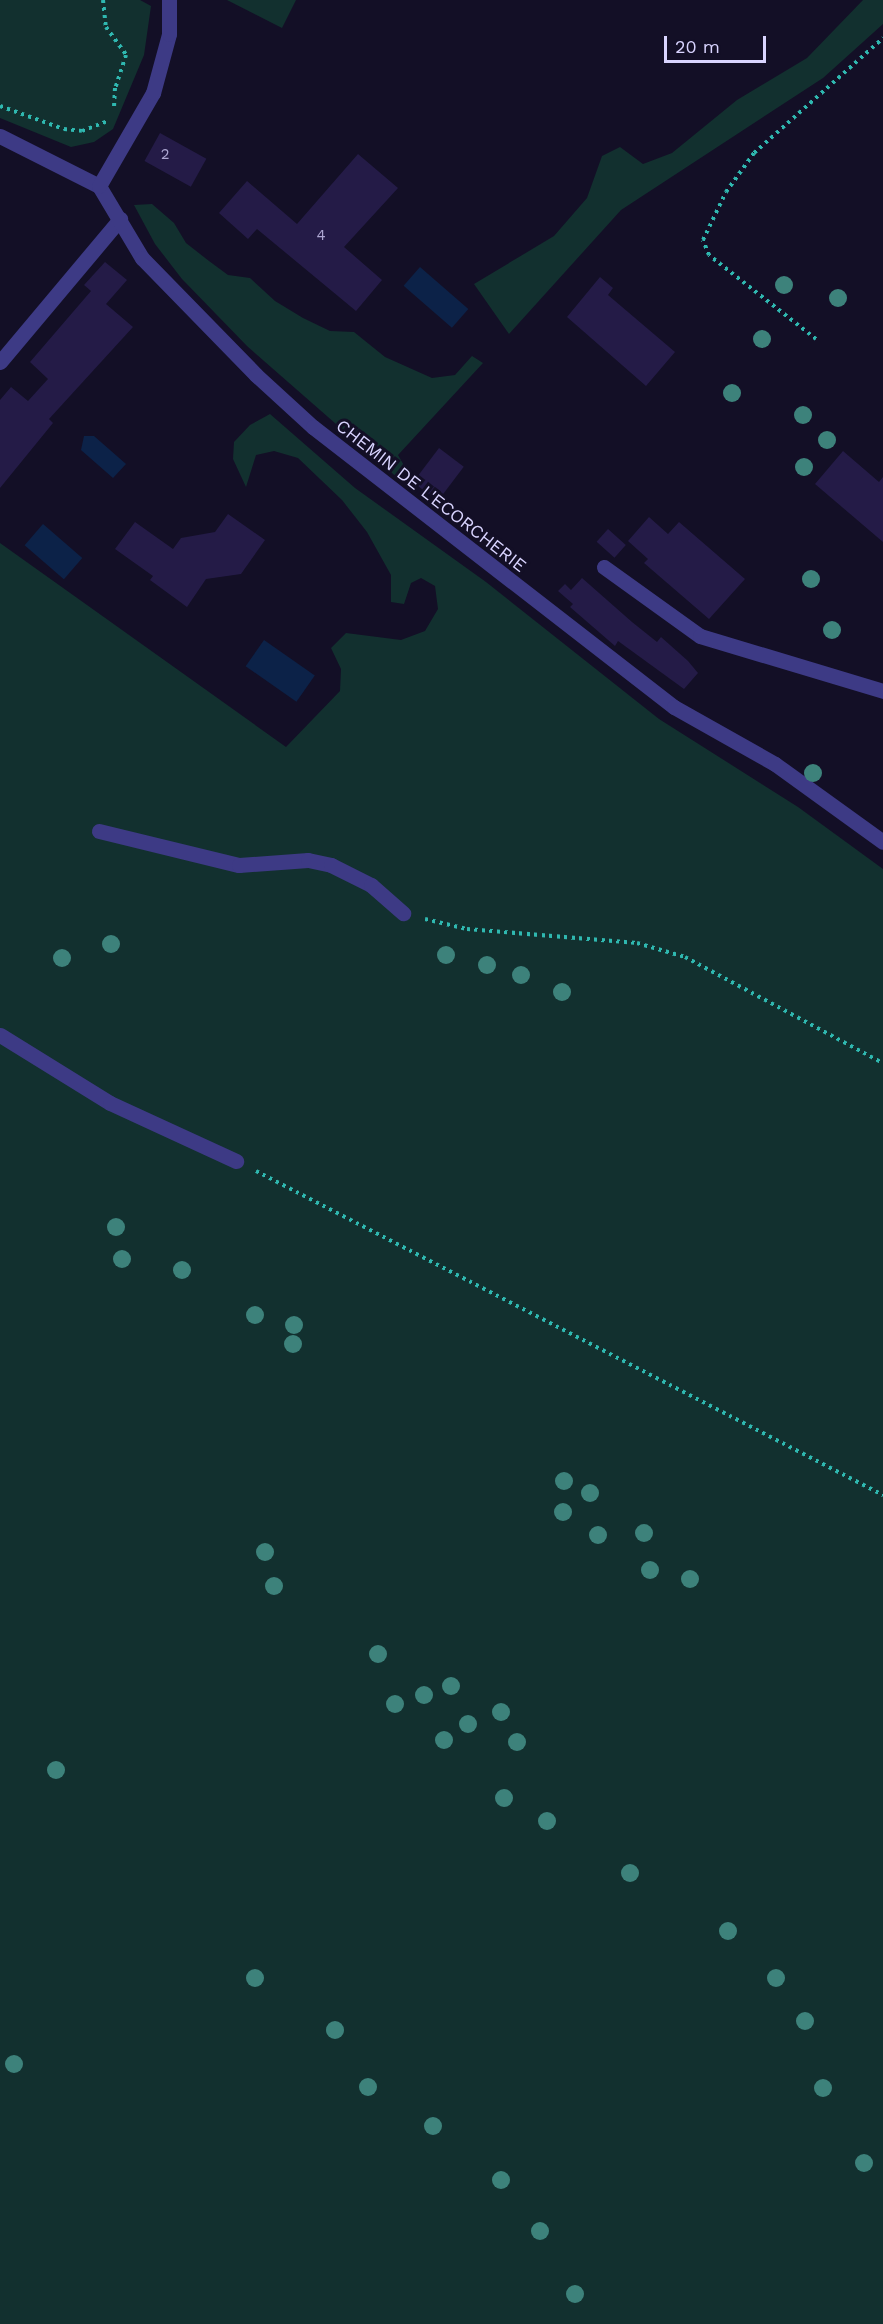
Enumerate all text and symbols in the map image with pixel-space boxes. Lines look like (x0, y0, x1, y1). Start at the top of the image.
scale bar (667, 24, 769, 62)
text: 20 m (675, 36, 720, 57)
house number: 2 (161, 146, 169, 164)
house number: 4 (316, 227, 326, 245)
street label: CHEMIN DE L'ECORCHERIE (332, 415, 530, 577)

